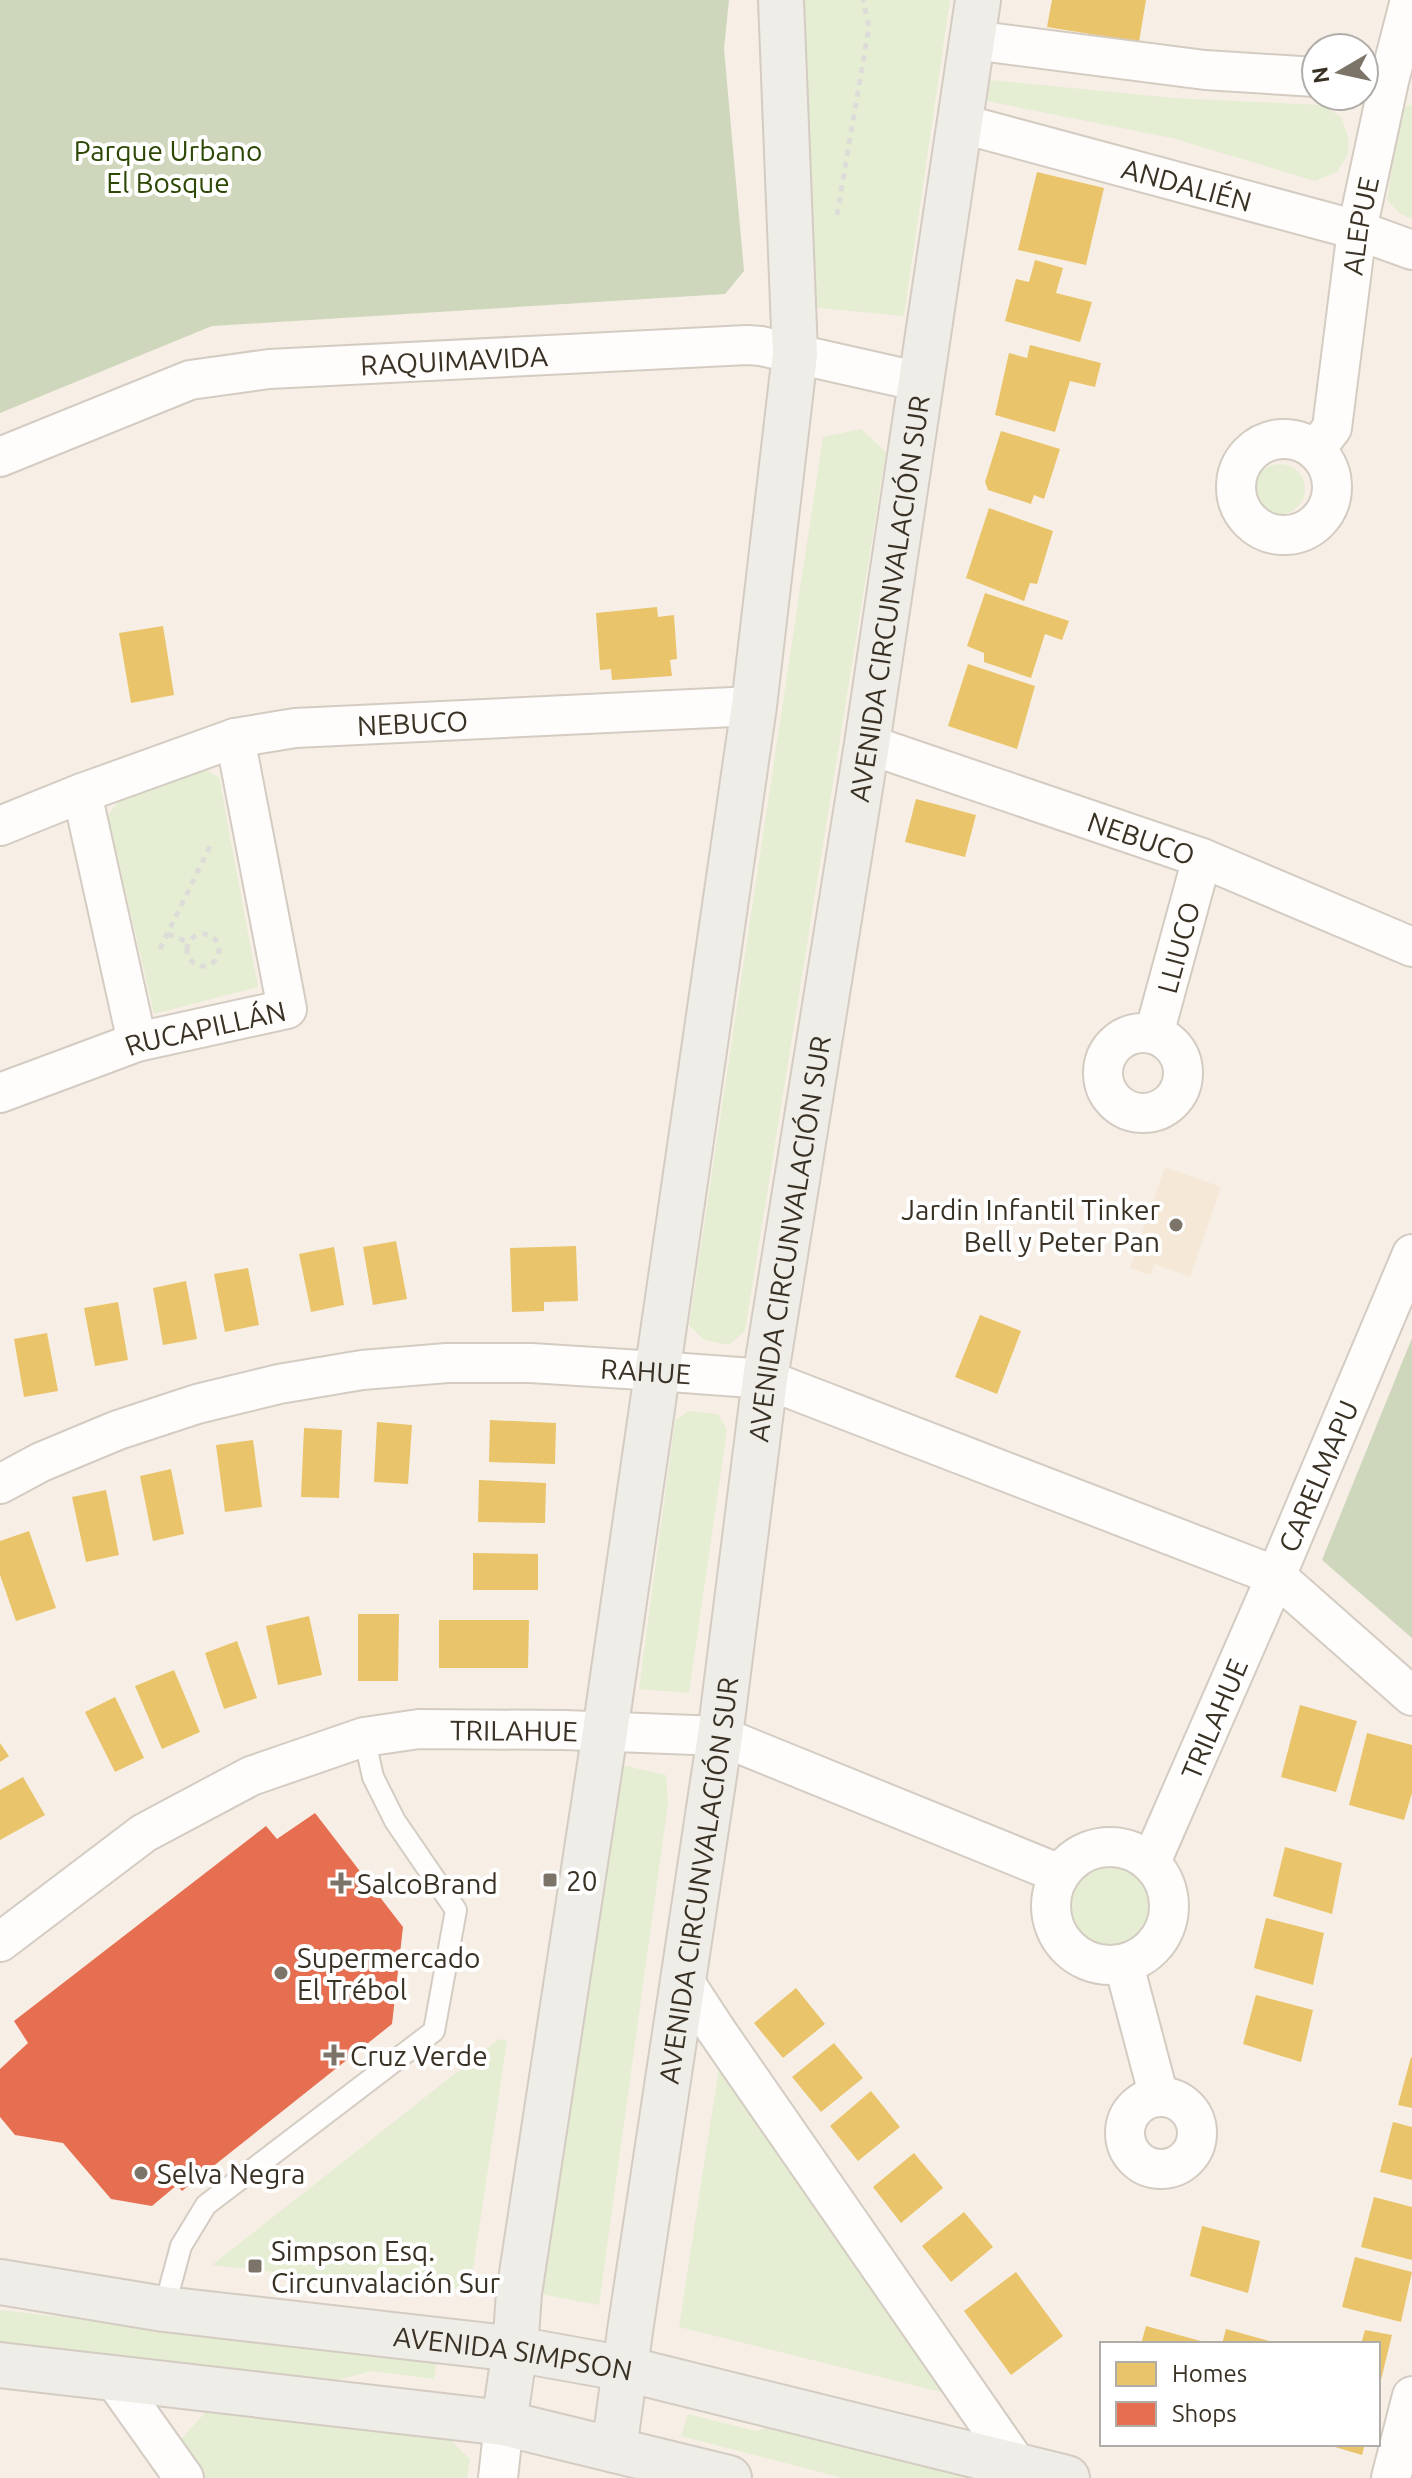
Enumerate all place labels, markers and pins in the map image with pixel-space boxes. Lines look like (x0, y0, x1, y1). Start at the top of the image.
place label: Jardin Infantil Tinker Bell y Peter Pan (901, 1194, 1160, 1257)
marker: Jardin Infantil Tinker Bell y Peter Pan (1167, 1216, 1185, 1234)
place label: 20 (566, 1865, 598, 1896)
place label: SalcoBrand (357, 1868, 498, 1899)
marker: 20 (541, 1871, 559, 1889)
marker: SalcoBrand (332, 1874, 350, 1892)
place label: Supermercado El Trébol (297, 1942, 480, 2005)
marker: Supermercado El Trébol (272, 1964, 290, 1982)
place label: Cruz Verde (350, 2040, 488, 2071)
marker: Cruz Verde (325, 2046, 343, 2064)
place label: Selva Negra (157, 2158, 305, 2189)
marker: Selva Negra (132, 2164, 150, 2182)
place label: Simpson Esq. Circunvalación Sur (271, 2235, 501, 2298)
marker: Simpson Esq. Circunvalación Sur (246, 2257, 264, 2275)

